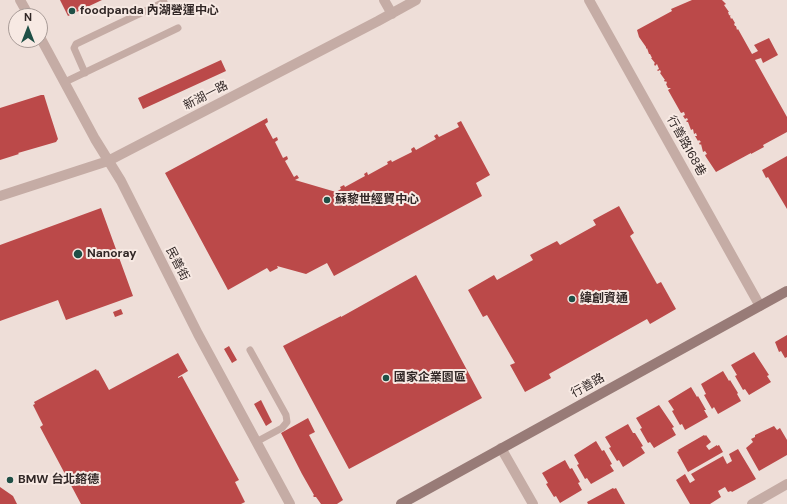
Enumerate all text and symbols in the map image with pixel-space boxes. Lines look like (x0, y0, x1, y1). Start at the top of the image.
place label: foodpanda 內湖營運中心 (80, 4, 219, 18)
marker: foodpanda 內湖營運中心 (67, 6, 77, 16)
north arrow (8, 8, 48, 48)
text: N (24, 10, 32, 24)
street label: 新湖一路 (181, 79, 231, 113)
street label: 行善路168巷 (664, 113, 708, 179)
place label: 蘇黎世經貿中心 (335, 193, 419, 207)
marker: 蘇黎世經貿中心 (322, 195, 332, 205)
street label: 民善街 (162, 245, 192, 283)
place label: Nanoray (87, 247, 136, 261)
marker: Nanoray (72, 248, 84, 260)
place label: 緯創資通 (580, 292, 628, 306)
marker: 緯創資通 (567, 294, 577, 304)
place label: 國家企業園區 (394, 371, 466, 385)
street label: 行善路 (569, 371, 607, 401)
marker: 國家企業園區 (381, 373, 391, 383)
place label: BMW 台北鎔德 (18, 473, 99, 487)
marker: BMW 台北鎔德 (5, 475, 15, 485)

